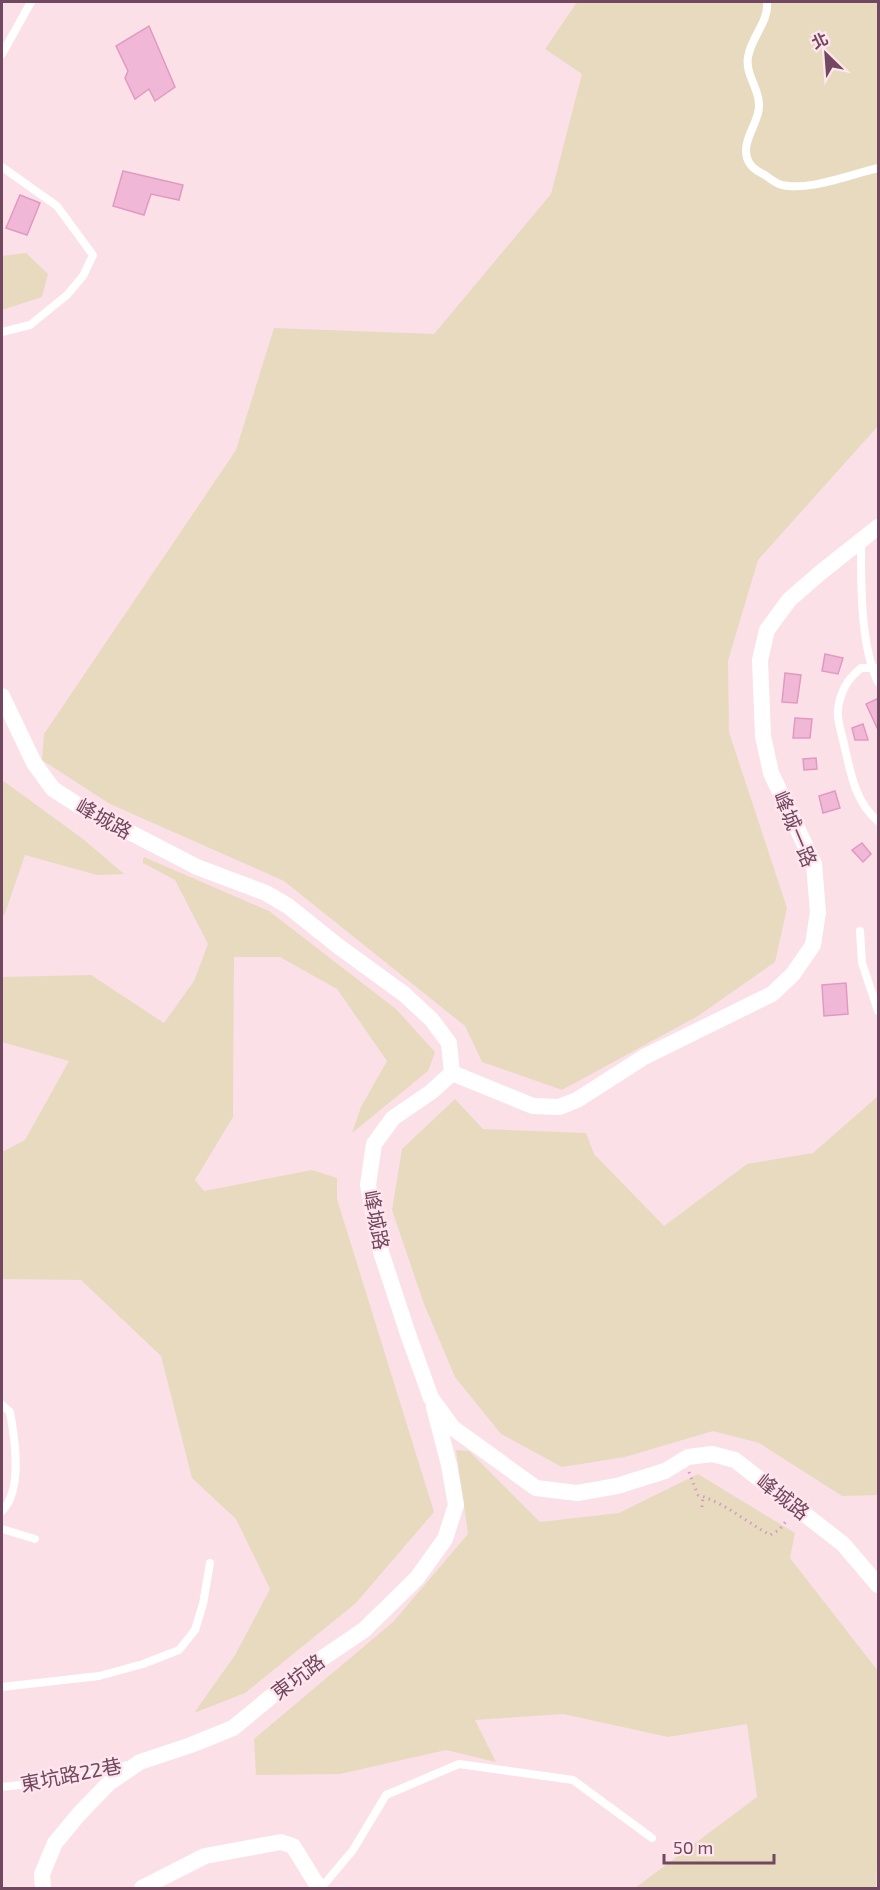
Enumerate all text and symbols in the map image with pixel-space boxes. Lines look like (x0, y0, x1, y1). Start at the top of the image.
north arrow (796, 24, 856, 84)
text: 北 (808, 28, 831, 52)
street label: 峰城一路 (769, 787, 823, 870)
street label: 峰城路 (72, 793, 137, 843)
street label: 峰城路 (359, 1188, 394, 1252)
street label: 峰城路 (753, 1468, 815, 1524)
street label: 東坑路 (266, 1649, 329, 1704)
street label: 東坑路22巷 (18, 1752, 123, 1796)
scale bar (664, 1827, 774, 1865)
text: 50 m (673, 1836, 713, 1858)

